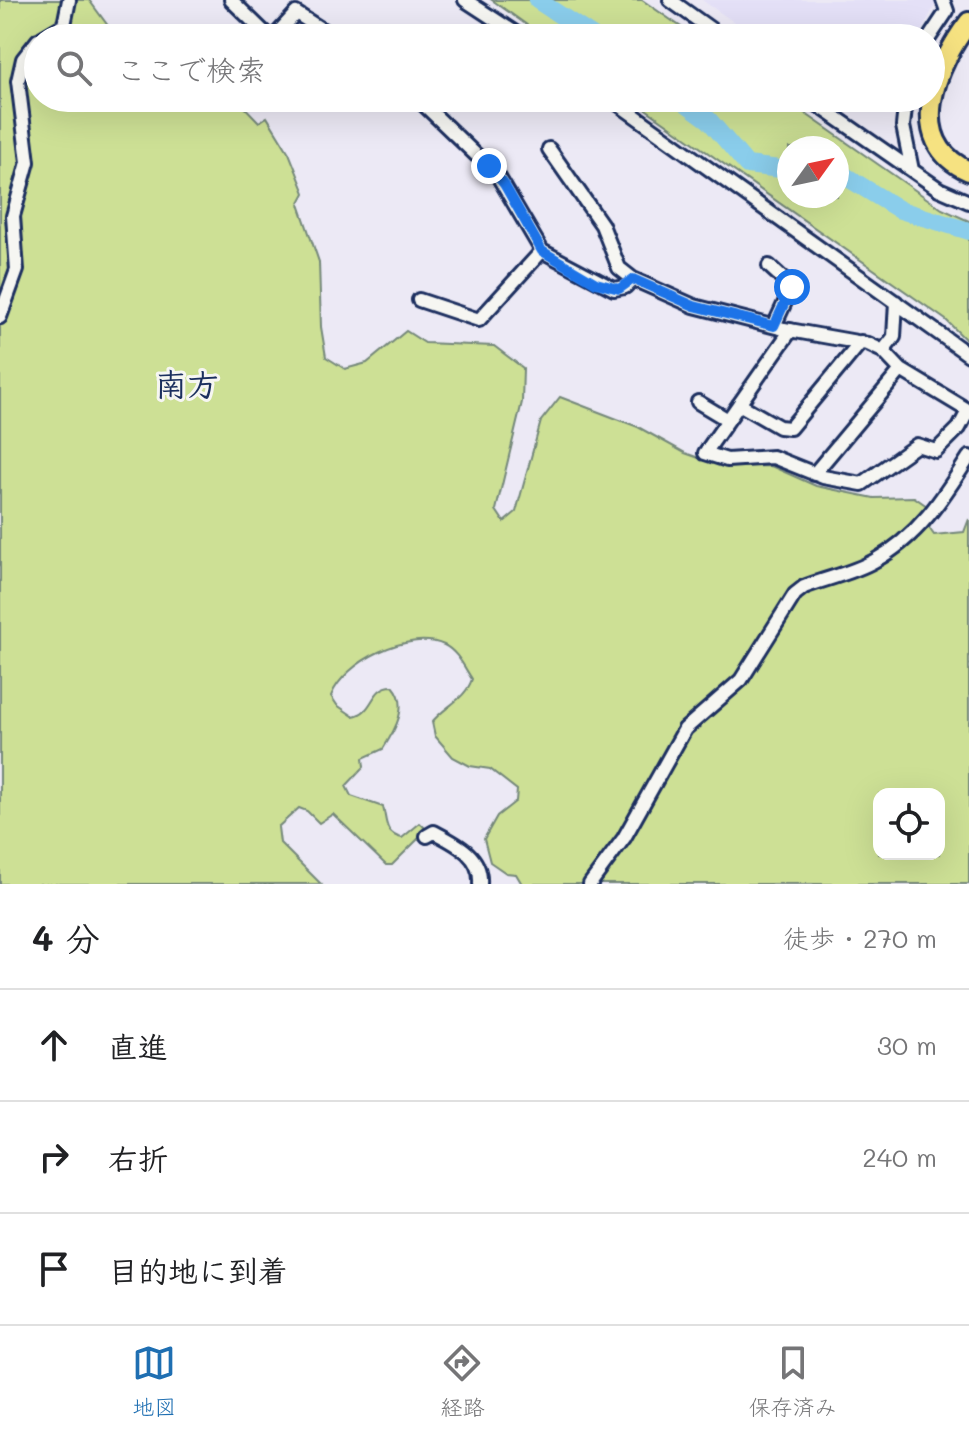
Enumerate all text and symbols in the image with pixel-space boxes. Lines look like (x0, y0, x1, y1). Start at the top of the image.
search box (24, 24, 945, 112)
icon: search (52, 46, 96, 90)
text: ここで検索 (116, 49, 266, 89)
north arrow (777, 136, 849, 208)
route end (471, 148, 507, 184)
route start (774, 269, 810, 305)
district label: 南方 (155, 362, 219, 404)
map controls (873, 788, 945, 860)
button: locate (873, 788, 945, 860)
text: 4 分 (32, 915, 100, 960)
text: 徒歩 · 270 m (783, 921, 937, 955)
icon: ahead (32, 1023, 76, 1067)
text: 直進 (108, 1026, 168, 1066)
text: 30 m (877, 1028, 937, 1062)
icon: right (32, 1135, 76, 1179)
text: 右折 (108, 1138, 168, 1178)
text: 240 m (862, 1140, 937, 1174)
icon: arrive (32, 1247, 76, 1291)
text: 目的地に到着 (108, 1250, 288, 1290)
tab: 地図 (132, 1341, 176, 1421)
tab: 経路 (440, 1341, 485, 1421)
tab: 保存済み (749, 1341, 837, 1421)

